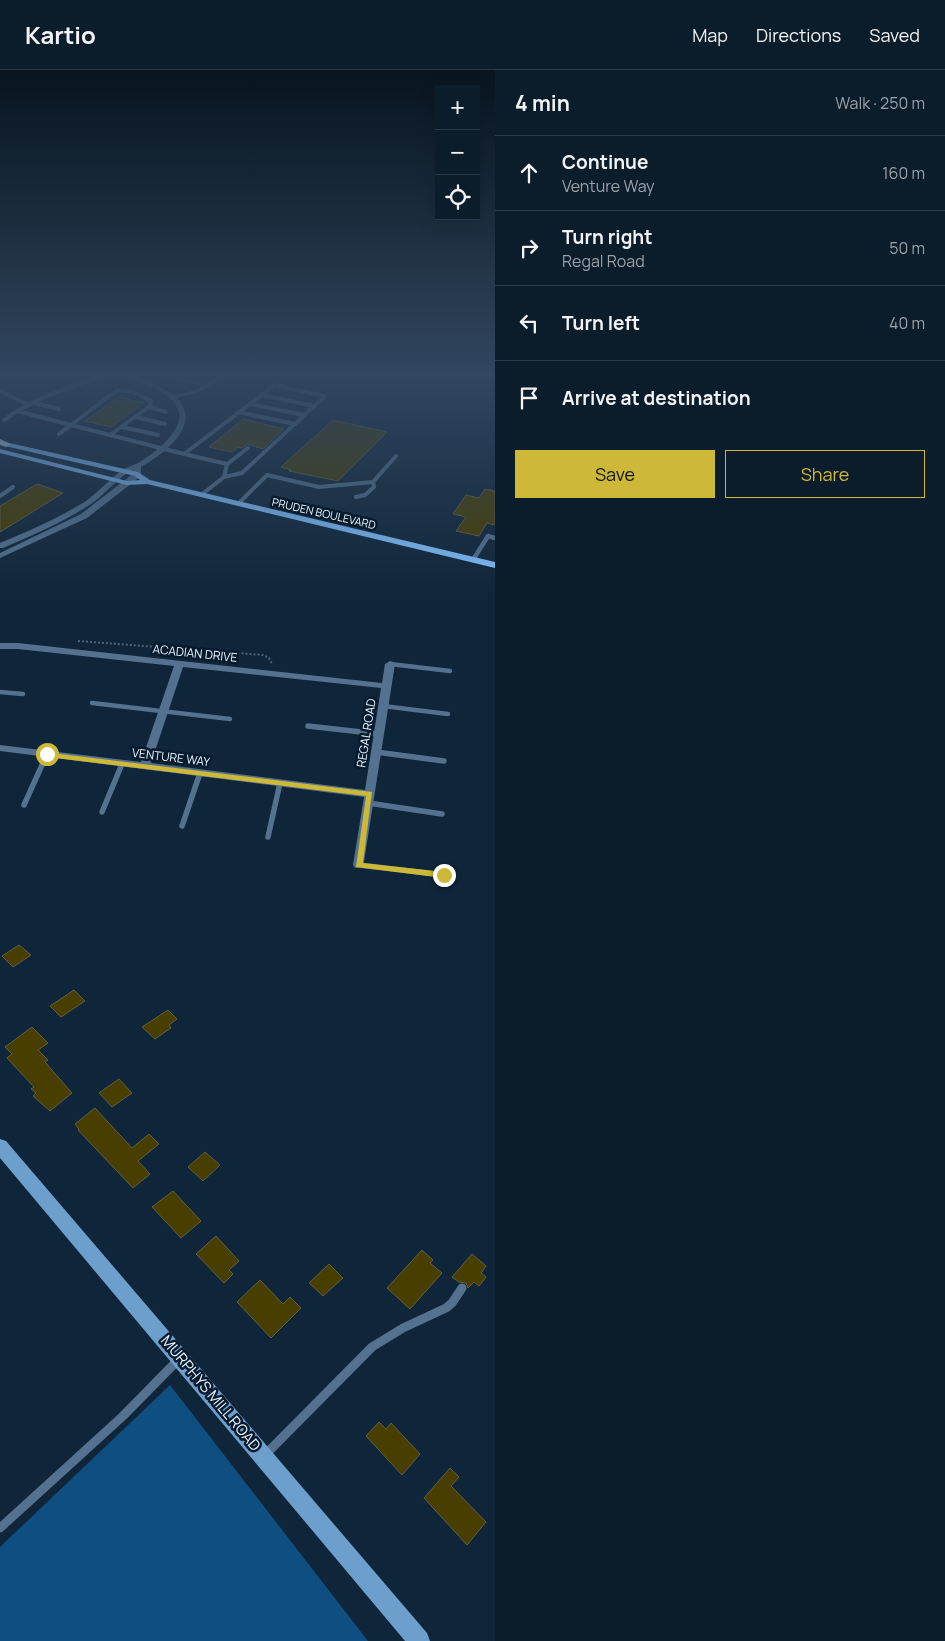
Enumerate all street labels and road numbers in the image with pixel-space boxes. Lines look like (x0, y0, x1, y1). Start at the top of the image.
street label: PRUDEN BOULEVARD (271, 494, 377, 532)
street label: ACADIAN DRIVE (152, 640, 238, 666)
street label: REGAL ROAD (352, 697, 380, 769)
street label: VENTURE WAY (131, 744, 211, 770)
street label: MURPHYS MILL ROAD (156, 1331, 266, 1455)

